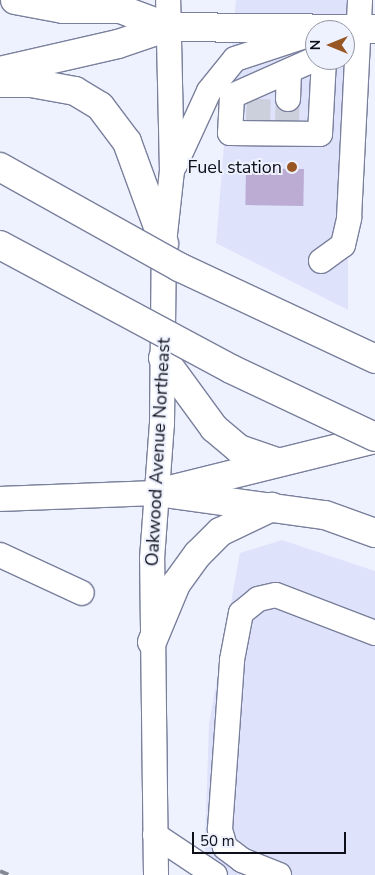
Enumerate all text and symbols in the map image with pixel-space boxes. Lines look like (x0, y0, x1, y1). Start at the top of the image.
north arrow (305, 20, 355, 70)
text: N (306, 40, 325, 50)
place label: Fuel station (188, 156, 282, 178)
marker: Fuel station (286, 161, 298, 173)
street label: Oakwood Avenue Northeast (141, 337, 175, 567)
scale bar (195, 822, 349, 854)
text: 50 m (200, 831, 235, 851)

